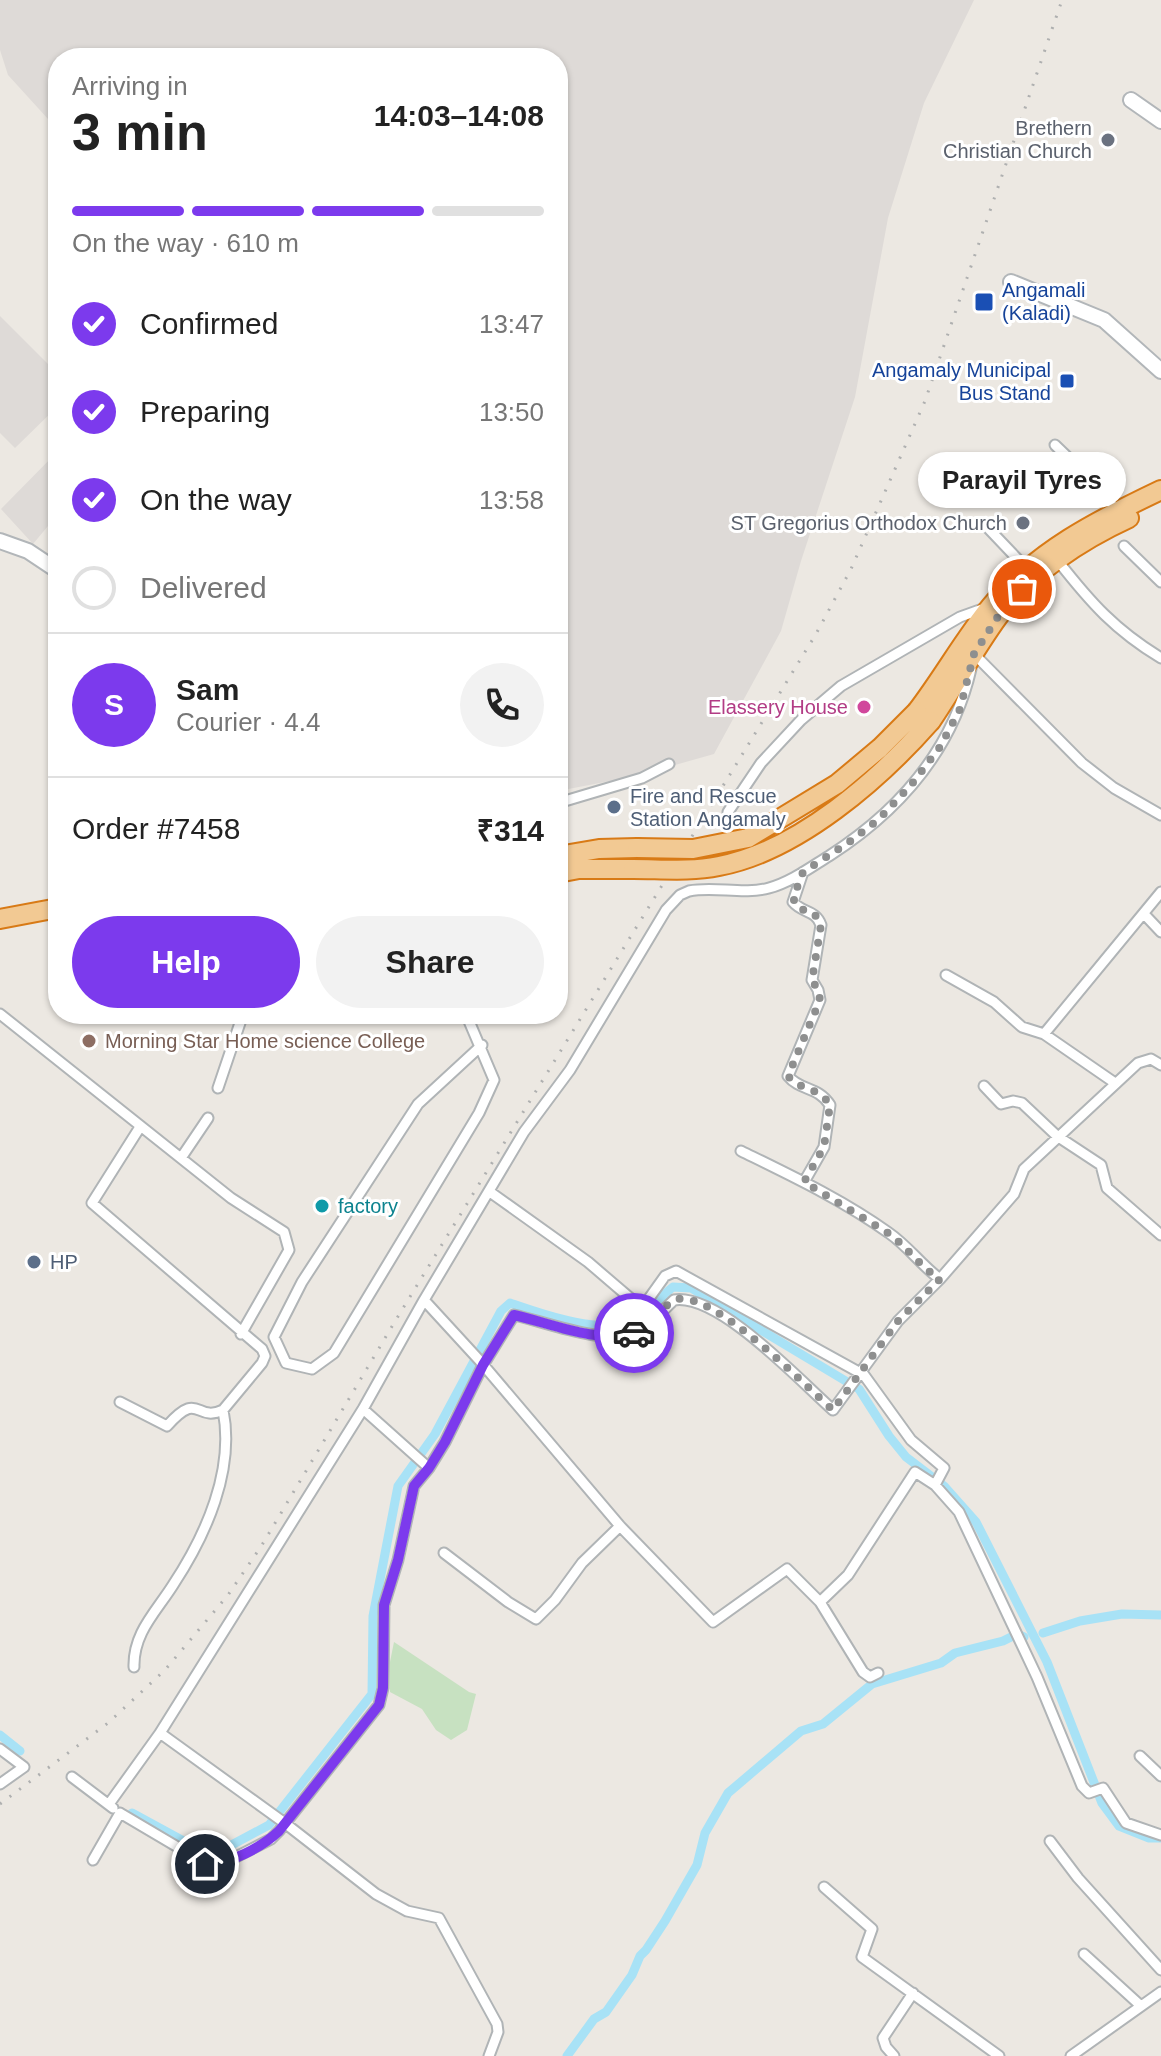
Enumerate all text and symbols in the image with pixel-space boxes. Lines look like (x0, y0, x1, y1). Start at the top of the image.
text: Arriving in (72, 71, 188, 101)
text: 14:03–14:08 (374, 99, 544, 132)
text: 3 min (72, 103, 208, 161)
place label: Brethern Christian Church (943, 117, 1092, 162)
marker: Brethern Christian Church (1099, 131, 1117, 149)
text: On the way · 610 m (72, 228, 299, 258)
place label: Angamali (Kaladi) (1002, 279, 1085, 324)
marker: Angamali (Kaladi) (973, 291, 995, 313)
icon: check (72, 302, 116, 346)
text: Confirmed (140, 307, 278, 340)
text: 13:47 (479, 309, 544, 339)
place label: Angamaly Municipal Bus Stand (872, 359, 1051, 404)
marker: Angamaly Municipal Bus Stand (1058, 372, 1076, 390)
icon: check (72, 390, 116, 434)
text: Preparing (140, 395, 270, 428)
text: 13:50 (479, 397, 544, 427)
callout: Parayil Tyres (918, 453, 1126, 509)
text: Parayil Tyres (942, 465, 1102, 495)
icon: check (72, 478, 116, 522)
text: On the way (140, 483, 292, 516)
text: 13:58 (479, 485, 544, 515)
place label: ST Gregorius Orthodox Church (731, 512, 1007, 534)
marker: ST Gregorius Orthodox Church (1014, 514, 1032, 532)
pin (988, 555, 1056, 623)
icon: bag (1000, 567, 1044, 611)
text: Delivered (140, 571, 267, 604)
button: phone (460, 663, 544, 747)
text: Sam (176, 673, 239, 706)
text: S (104, 688, 124, 721)
place label: Elassery House (708, 696, 848, 718)
marker: Elassery House (855, 698, 873, 716)
text: Courier · 4.4 (176, 707, 321, 737)
place label: Fire and Rescue Station Angamaly (630, 785, 786, 830)
marker: Fire and Rescue Station Angamaly (605, 798, 623, 816)
text: Order #7458 (72, 812, 240, 845)
text: ₹314 (477, 814, 544, 847)
button: Help (72, 916, 300, 1008)
button: Share (316, 916, 544, 1008)
place label: Morning Star Home science College (105, 1030, 425, 1052)
marker: Morning Star Home science College (80, 1032, 98, 1050)
place label: factory (338, 1195, 398, 1217)
marker: factory (313, 1197, 331, 1215)
place label: HP (50, 1251, 78, 1273)
marker: HP (25, 1253, 43, 1271)
courier (594, 1293, 674, 1373)
icon: car (612, 1311, 656, 1355)
pin (171, 1830, 239, 1898)
icon: home (183, 1842, 227, 1886)

